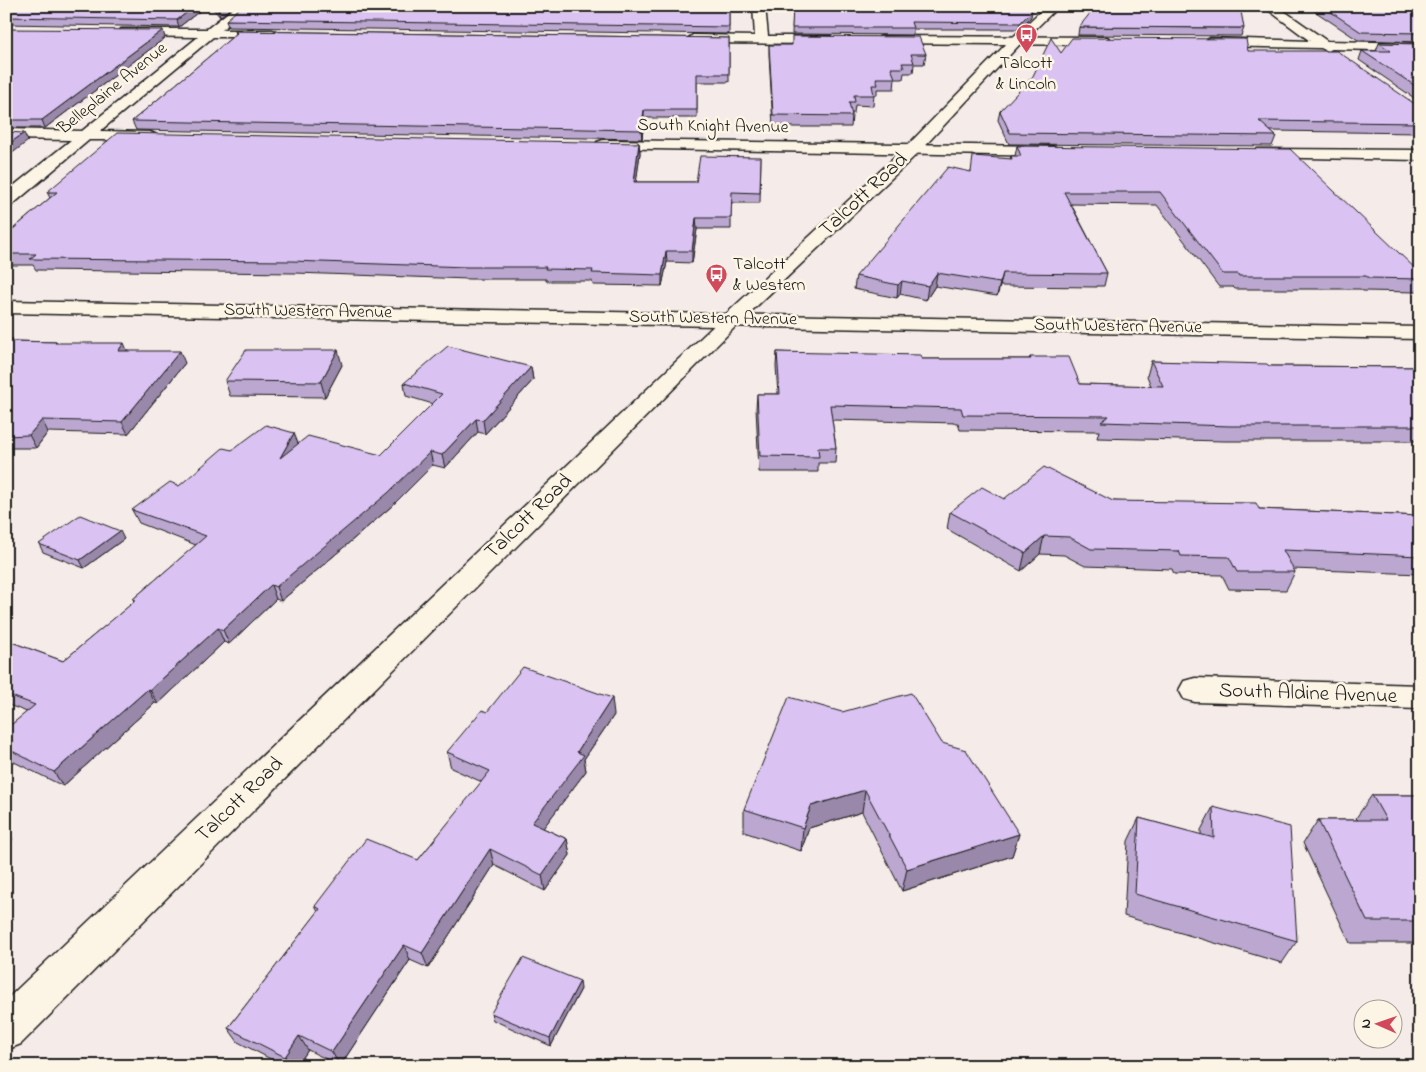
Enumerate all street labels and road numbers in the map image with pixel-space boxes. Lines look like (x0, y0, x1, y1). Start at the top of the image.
street label: Belleplaine Avenue (52, 36, 174, 142)
street label: South Knight Avenue (637, 113, 790, 142)
street label: Talcott Road (813, 146, 915, 244)
street label: South Western Avenue (224, 298, 393, 326)
street label: South Western Avenue (629, 305, 798, 333)
street label: South Western Avenue (1034, 313, 1203, 341)
street label: Talcott Road (478, 467, 580, 567)
street label: South Aldine Avenue (1218, 676, 1398, 712)
street label: Talcott Road (189, 750, 291, 850)

